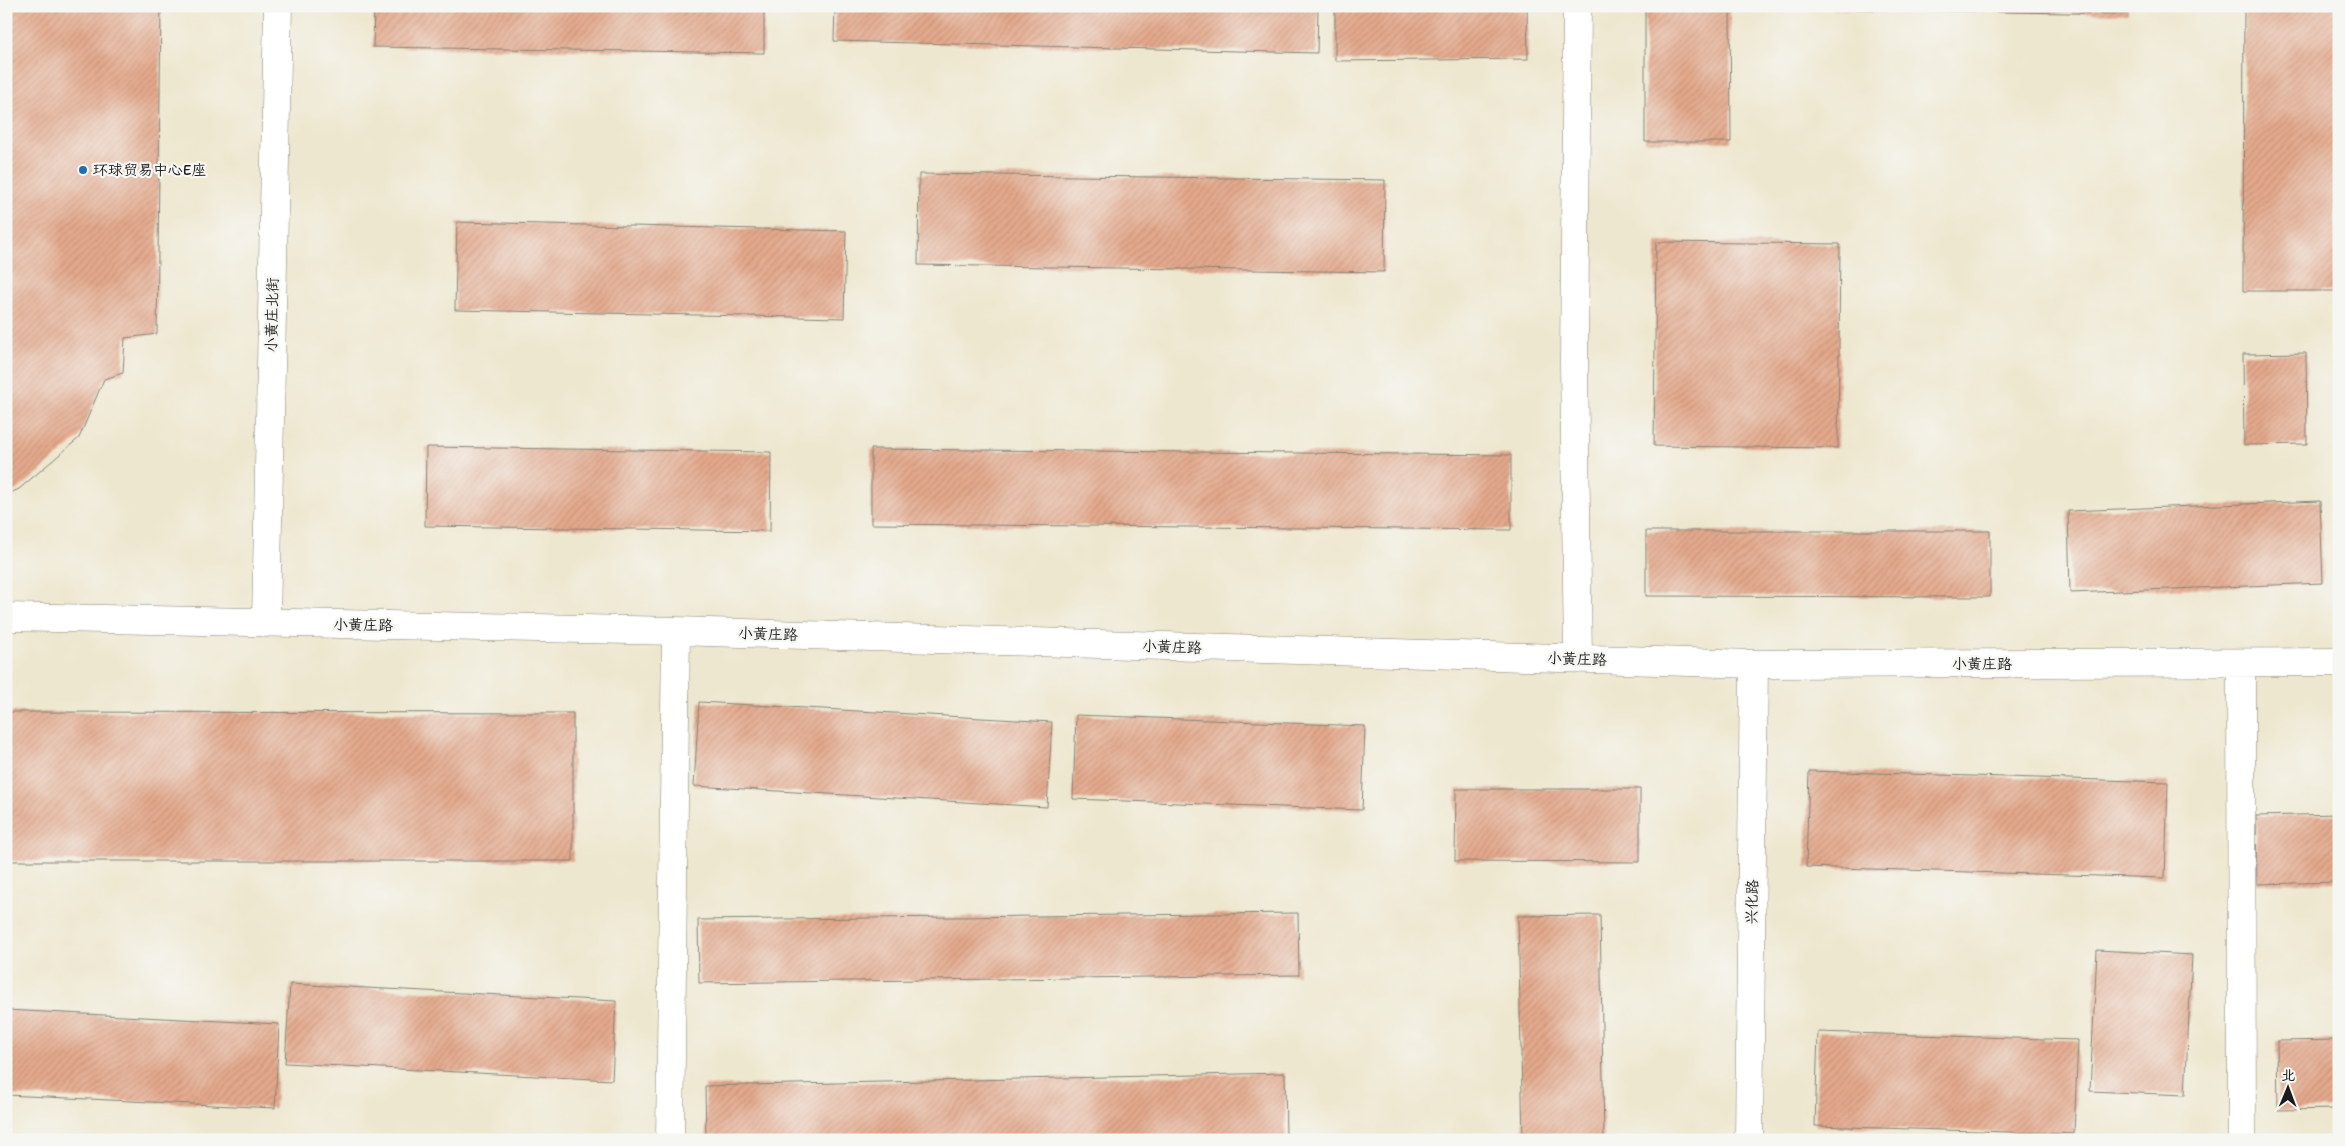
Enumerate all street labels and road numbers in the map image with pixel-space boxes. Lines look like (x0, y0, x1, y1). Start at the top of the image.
street label: 小黄庄北街 (262, 277, 282, 353)
street label: 小黄庄路 (333, 615, 393, 635)
street label: 小黄庄路 (738, 624, 798, 644)
street label: 小黄庄路 (1142, 637, 1202, 657)
street label: 小黄庄路 (1547, 649, 1607, 669)
street label: 小黄庄路 (1952, 655, 2012, 673)
street label: 兴化路 (1743, 879, 1761, 925)

